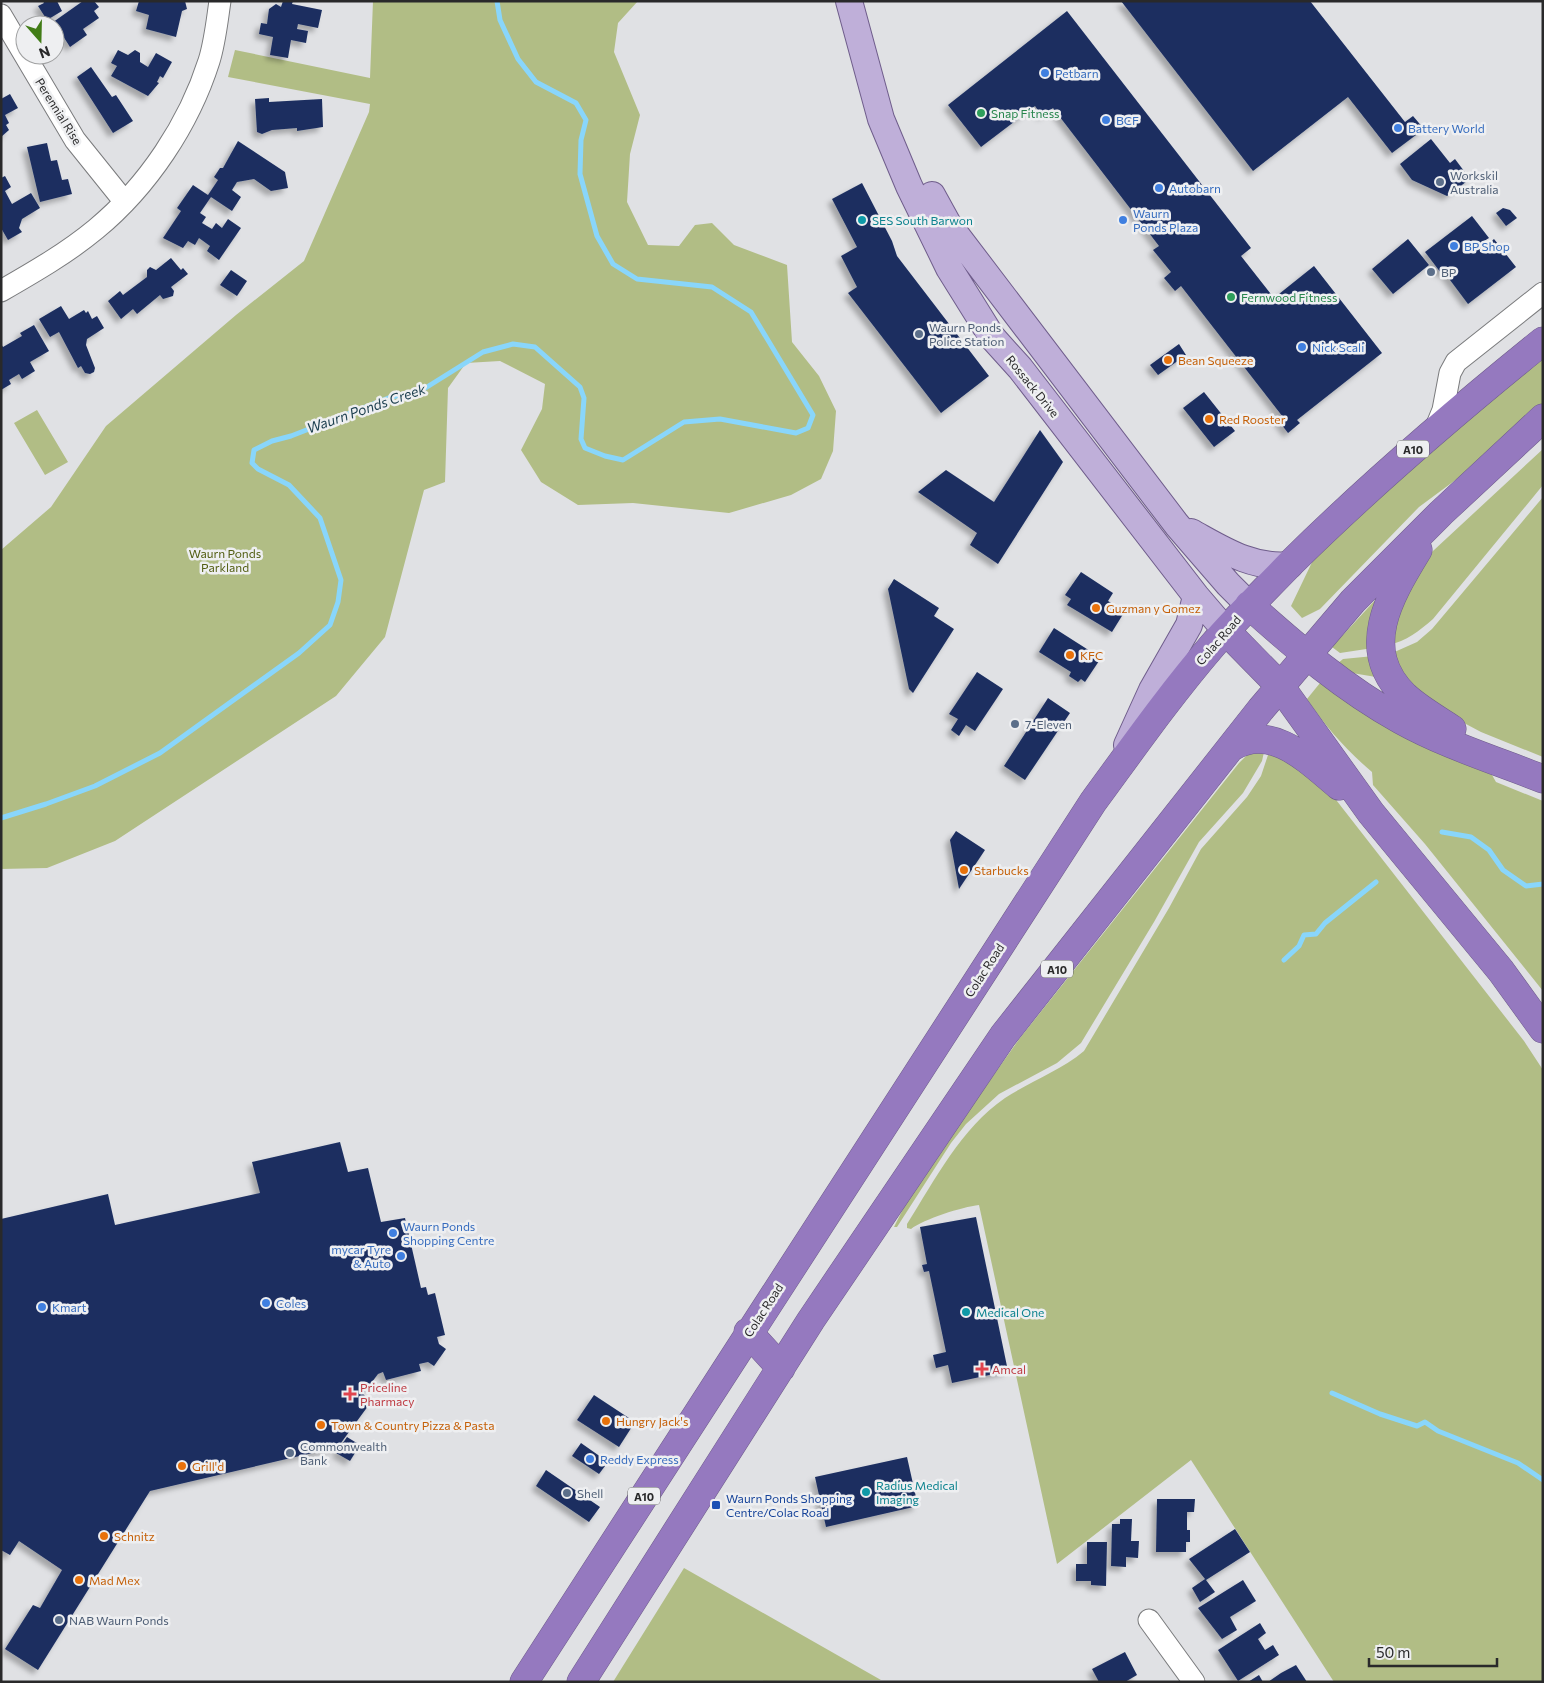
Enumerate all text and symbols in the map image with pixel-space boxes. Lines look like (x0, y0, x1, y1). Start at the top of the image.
north arrow (15, 15, 65, 65)
text: N (37, 43, 52, 62)
place label: Petbarn (1055, 66, 1099, 80)
marker: Petbarn (1039, 67, 1051, 79)
street label: Perennial Rise (33, 75, 85, 147)
place label: Snap Fitness (991, 106, 1060, 120)
marker: Snap Fitness (975, 107, 987, 119)
place label: BCF (1116, 113, 1139, 127)
marker: BCF (1100, 114, 1112, 126)
place label: Battery World (1408, 121, 1485, 135)
marker: Battery World (1392, 122, 1404, 134)
place label: Workskil Australia (1450, 168, 1499, 196)
marker: Workskil Australia (1434, 176, 1446, 188)
place label: Autobarn (1169, 181, 1221, 195)
marker: Autobarn (1153, 182, 1165, 194)
place label: Waurn Ponds Plaza (1133, 206, 1198, 234)
place label: SES South Barwon (872, 213, 973, 227)
marker: SES South Barwon (856, 214, 868, 226)
marker: Waurn Ponds Plaza (1117, 214, 1129, 226)
place label: BP Shop (1464, 239, 1510, 253)
marker: BP Shop (1448, 240, 1460, 252)
place label: BP (1441, 265, 1457, 279)
marker: BP (1425, 266, 1437, 278)
place label: Fernwood Fitness (1241, 290, 1337, 304)
marker: Fernwood Fitness (1225, 291, 1237, 303)
place label: Waurn Ponds Police Station (929, 320, 1004, 348)
marker: Waurn Ponds Police Station (913, 328, 925, 340)
place label: Nick Scali (1312, 340, 1364, 354)
marker: Nick Scali (1296, 341, 1308, 353)
street label: Rossack Drive (1004, 352, 1062, 420)
place label: Bean Squeeze (1178, 353, 1253, 367)
marker: Bean Squeeze (1162, 354, 1174, 366)
water label: Waurn Ponds Creek (304, 380, 428, 436)
place label: Red Rooster (1219, 412, 1286, 426)
marker: Red Rooster (1203, 413, 1215, 425)
road number: A10 (1397, 440, 1429, 458)
park label: Waurn Ponds Parkland (189, 546, 261, 574)
place label: Guzman y Gomez (1106, 601, 1201, 615)
marker: Guzman y Gomez (1090, 602, 1102, 614)
street label: Colac Road (1193, 612, 1243, 668)
place label: KFC (1080, 648, 1103, 662)
marker: KFC (1064, 649, 1076, 661)
place label: 7-Eleven (1025, 717, 1072, 731)
marker: 7-Eleven (1009, 718, 1021, 730)
place label: Starbucks (974, 863, 1029, 877)
marker: Starbucks (958, 864, 970, 876)
street label: Colac Road (962, 941, 1007, 999)
road number: A10 (1041, 961, 1073, 978)
place label: Waurn Ponds Shopping Centre (403, 1219, 494, 1247)
marker: Waurn Ponds Shopping Centre (387, 1227, 399, 1239)
place label: mycar Tyre & Auto (331, 1242, 391, 1270)
marker: mycar Tyre & Auto (395, 1250, 407, 1262)
street label: Colac Road (741, 1281, 786, 1339)
place label: Coles (276, 1296, 306, 1310)
marker: Coles (260, 1297, 272, 1309)
place label: Kmart (52, 1300, 87, 1314)
marker: Kmart (36, 1301, 48, 1313)
place label: Medical One (976, 1305, 1044, 1319)
marker: Medical One (960, 1306, 972, 1318)
place label: Amcal (992, 1362, 1026, 1376)
marker: Amcal (976, 1363, 988, 1375)
place label: Priceline Pharmacy (360, 1380, 414, 1408)
marker: Priceline Pharmacy (344, 1388, 356, 1400)
place label: Hungry Jack's (616, 1414, 688, 1429)
marker: Hungry Jack's (600, 1415, 612, 1427)
place label: Town & Country Pizza & Pasta (331, 1418, 494, 1432)
marker: Town & Country Pizza & Pasta (315, 1419, 327, 1431)
place label: Commonwealth Bank (300, 1439, 387, 1467)
marker: Commonwealth Bank (284, 1447, 296, 1459)
place label: Reddy Express (600, 1452, 679, 1466)
marker: Reddy Express (584, 1453, 596, 1465)
place label: Grill'd (192, 1459, 224, 1473)
marker: Grill'd (176, 1460, 188, 1472)
place label: Radius Medical Imaging (876, 1478, 958, 1506)
place label: Shell (577, 1486, 603, 1500)
marker: Radius Medical Imaging (860, 1486, 872, 1498)
marker: Shell (561, 1487, 573, 1499)
road number: A10 (628, 1488, 660, 1504)
place label: Waurn Ponds Shopping Centre/Colac Road (726, 1491, 853, 1519)
marker: Waurn Ponds Shopping Centre/Colac Road (710, 1499, 722, 1511)
place label: Schnitz (114, 1529, 155, 1543)
marker: Schnitz (98, 1530, 110, 1542)
place label: Mad Mex (89, 1573, 141, 1587)
marker: Mad Mex (73, 1574, 85, 1586)
place label: NAB Waurn Ponds (69, 1613, 169, 1627)
marker: NAB Waurn Ponds (53, 1614, 65, 1626)
scale bar (1369, 1636, 1496, 1668)
text: 50 m (1376, 1643, 1410, 1661)

